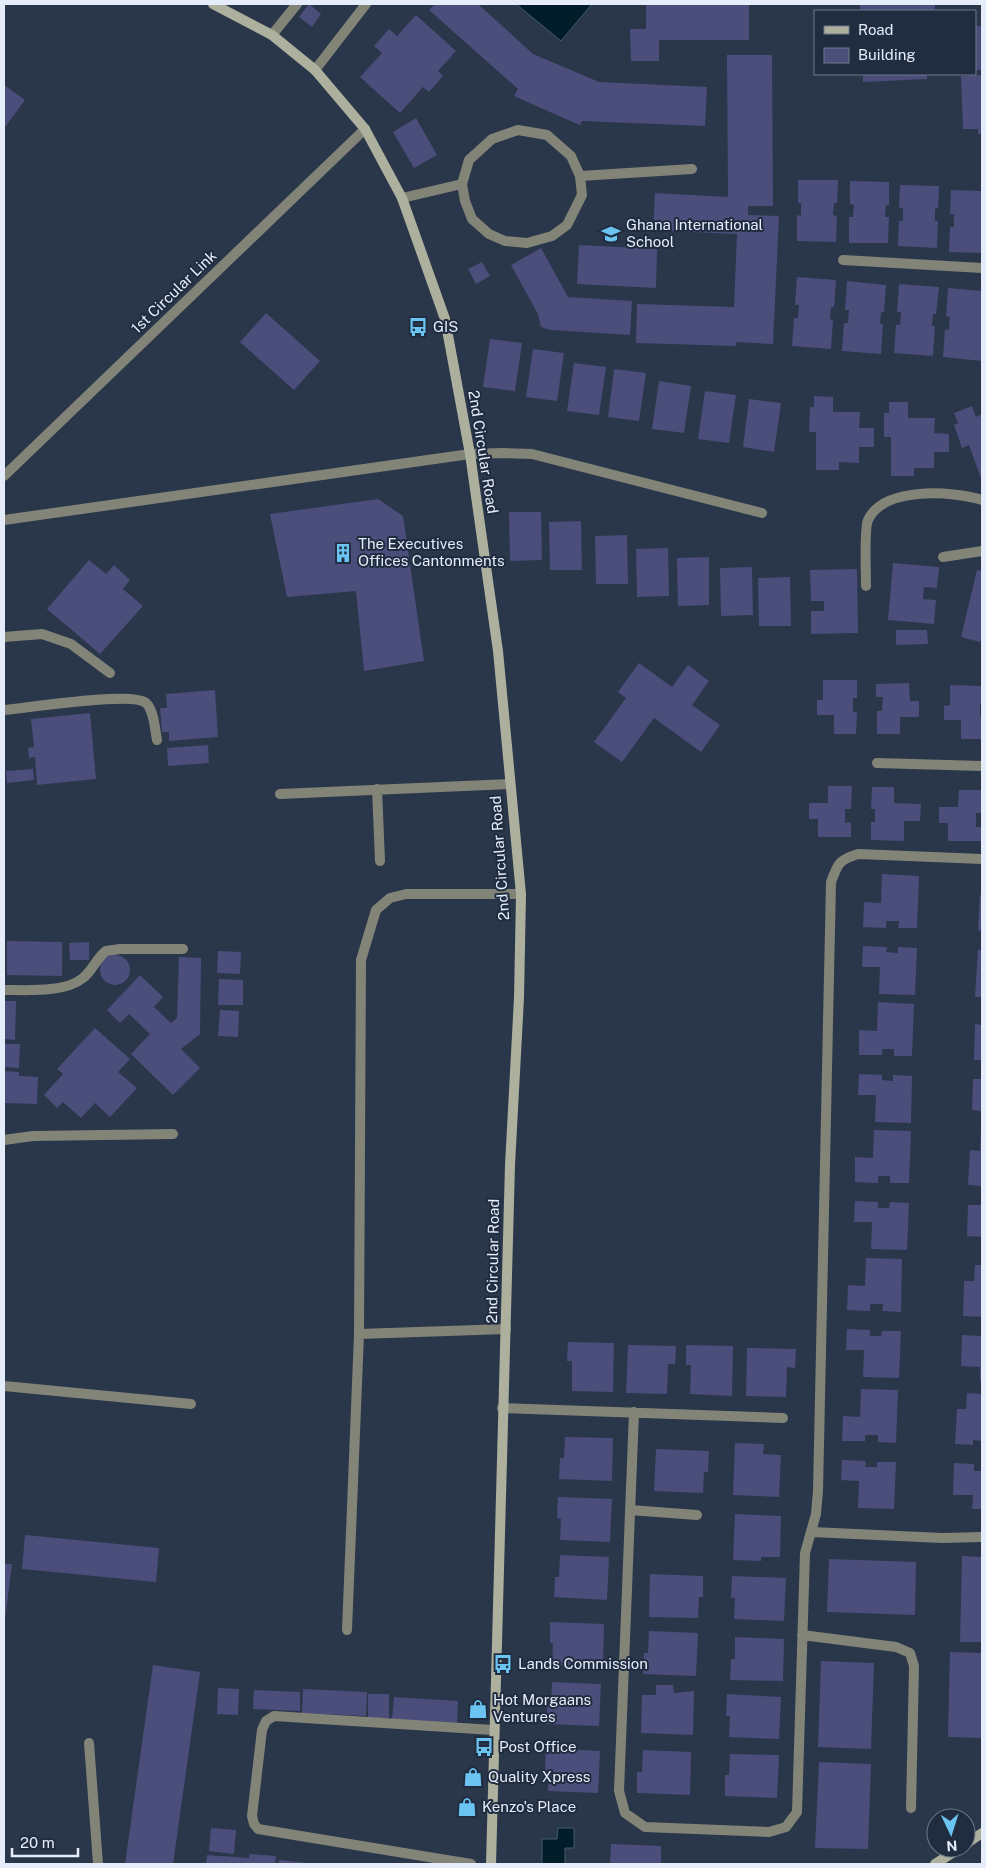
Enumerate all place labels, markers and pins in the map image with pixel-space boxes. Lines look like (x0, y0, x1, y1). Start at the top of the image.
place label: Ghana International School (626, 216, 763, 250)
school or university icon: Ghana International School (600, 223, 622, 245)
bus stop icon: GIS (407, 316, 429, 338)
place label: GIS (433, 318, 458, 335)
place label: The Executives Offices Cantonments (358, 535, 505, 569)
building icon: The Executives Offices Cantonments (332, 542, 354, 564)
bus stop icon: Lands Commission (492, 1653, 514, 1675)
place label: Lands Commission (518, 1655, 648, 1672)
place label: Hot Morgaans Ventures (493, 1691, 591, 1725)
shop icon: Hot Morgaans Ventures (467, 1698, 489, 1720)
bus stop icon: Post Office (473, 1736, 495, 1758)
place label: Post Office (499, 1738, 577, 1755)
shop icon: Quality Xpress (462, 1766, 484, 1788)
place label: Quality Xpress (488, 1768, 590, 1785)
shop icon: Kenzo's Place (456, 1796, 478, 1818)
place label: Kenzo's Place (482, 1798, 576, 1815)

